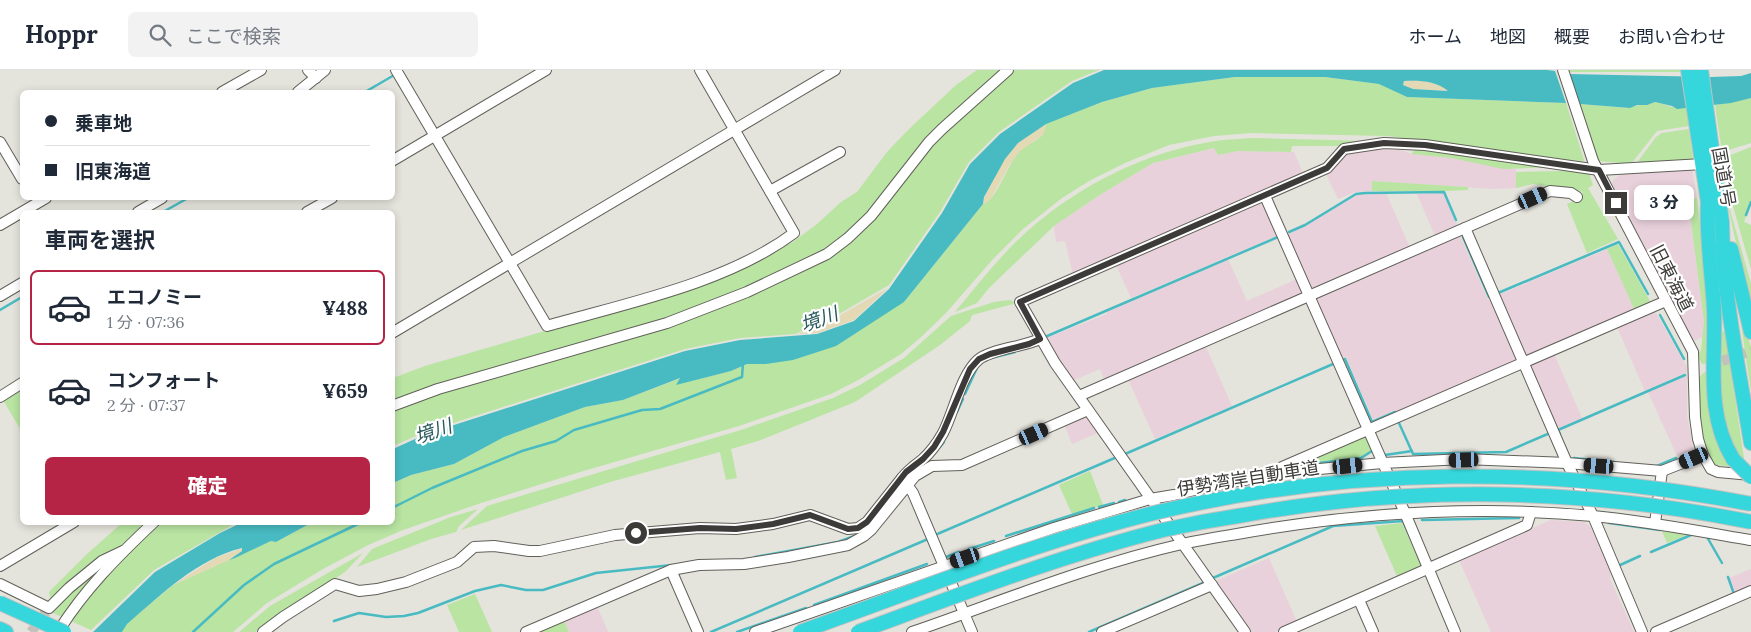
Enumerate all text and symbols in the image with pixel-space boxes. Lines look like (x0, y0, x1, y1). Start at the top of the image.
search box (128, 12, 478, 57)
text: Hoppr (25, 19, 98, 50)
icon: search (146, 21, 174, 49)
text: ここで検索 (186, 24, 281, 48)
text: ホーム (1409, 25, 1462, 48)
text: 地図 (1490, 25, 1526, 48)
text: 概要 (1554, 25, 1590, 48)
text: お問い合わせ (1618, 25, 1726, 48)
text: 乗車地 (75, 111, 132, 135)
street label: 国道1号 (1707, 145, 1741, 209)
text: 旧東海道 (75, 159, 151, 183)
car (1516, 185, 1549, 211)
callout: 3 分 (1634, 186, 1694, 220)
route end (1605, 192, 1627, 214)
text: 3 分 (1649, 192, 1679, 212)
text: 車両を選択 (45, 226, 155, 254)
street label: 旧東海道 (1645, 241, 1699, 315)
icon: car (47, 285, 92, 330)
text: エコノミー (107, 285, 202, 309)
text: ¥488 (322, 296, 368, 320)
water label: 境川 (797, 301, 843, 337)
text: 1 分 · 07:36 (107, 312, 185, 332)
icon: car (47, 368, 92, 413)
text: コンフォート (107, 368, 220, 392)
text: ¥659 (322, 379, 368, 403)
text: 2 分 · 07:37 (107, 395, 185, 415)
water label: 境川 (411, 413, 457, 449)
car (1017, 421, 1050, 447)
car (1677, 445, 1710, 471)
car (1448, 452, 1479, 468)
street label: 伊勢湾岸自動車道 (1175, 455, 1321, 501)
button: 確定 (45, 457, 370, 515)
car (1332, 457, 1363, 475)
car (1583, 457, 1614, 475)
route start (625, 522, 647, 544)
car (948, 546, 981, 570)

